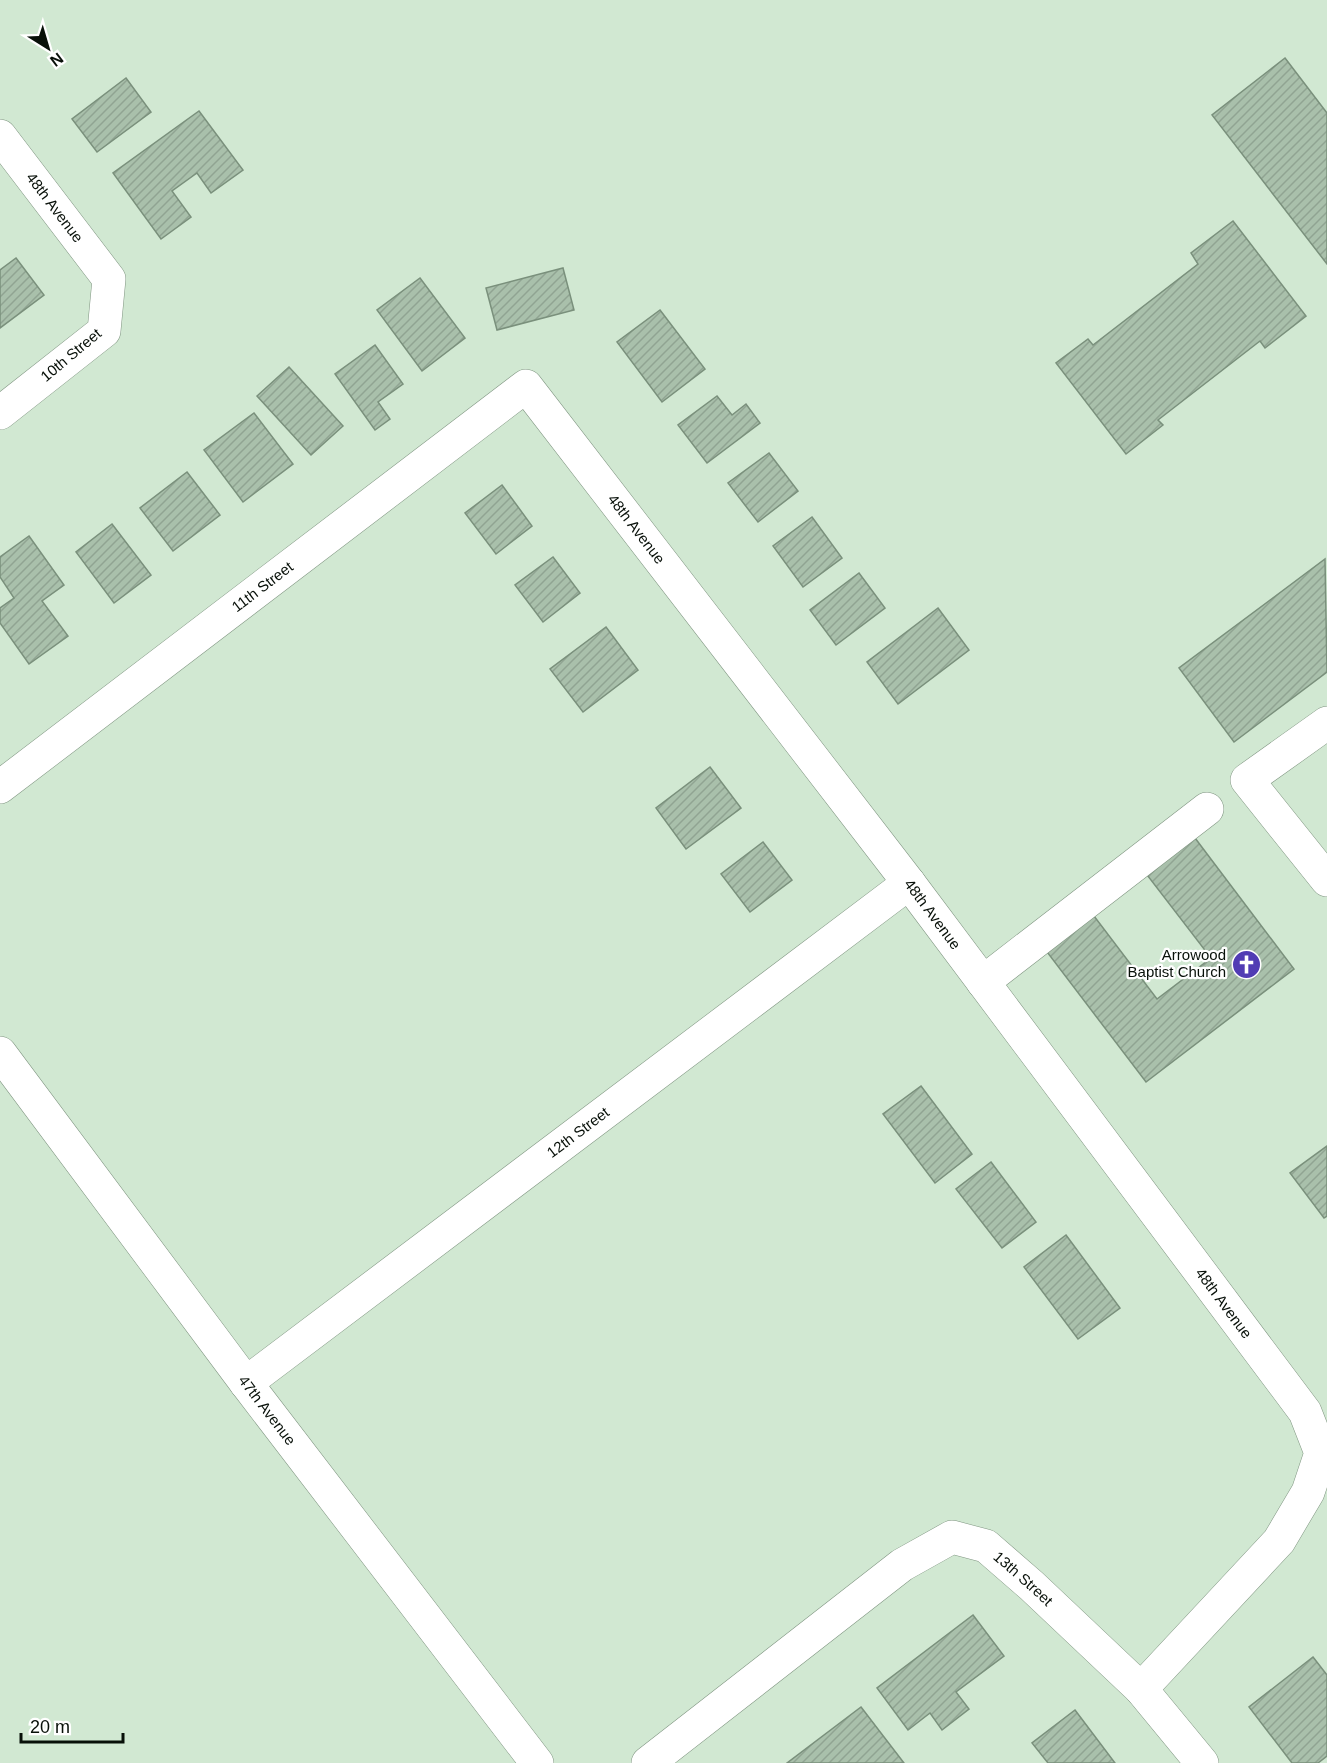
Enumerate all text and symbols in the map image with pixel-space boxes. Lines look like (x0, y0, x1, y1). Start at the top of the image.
north arrow (18, 18, 78, 78)
text: N (47, 49, 66, 70)
street label: 48th Avenue (23, 169, 87, 245)
street label: 10th Street (37, 324, 105, 385)
street label: 48th Avenue (605, 491, 669, 567)
street label: 11th Street (228, 557, 297, 615)
street label: 48th Avenue (901, 876, 965, 952)
place label: Arrowood Baptist Church (1128, 946, 1226, 980)
church icon: Arrowood Baptist Church (1231, 948, 1263, 980)
street label: 12th Street (543, 1103, 613, 1161)
street label: 48th Avenue (1192, 1265, 1256, 1341)
street label: 47th Avenue (235, 1372, 299, 1448)
street label: 13th Street (990, 1548, 1057, 1610)
scale bar (21, 1706, 123, 1744)
text: 20 m (30, 1717, 70, 1737)

